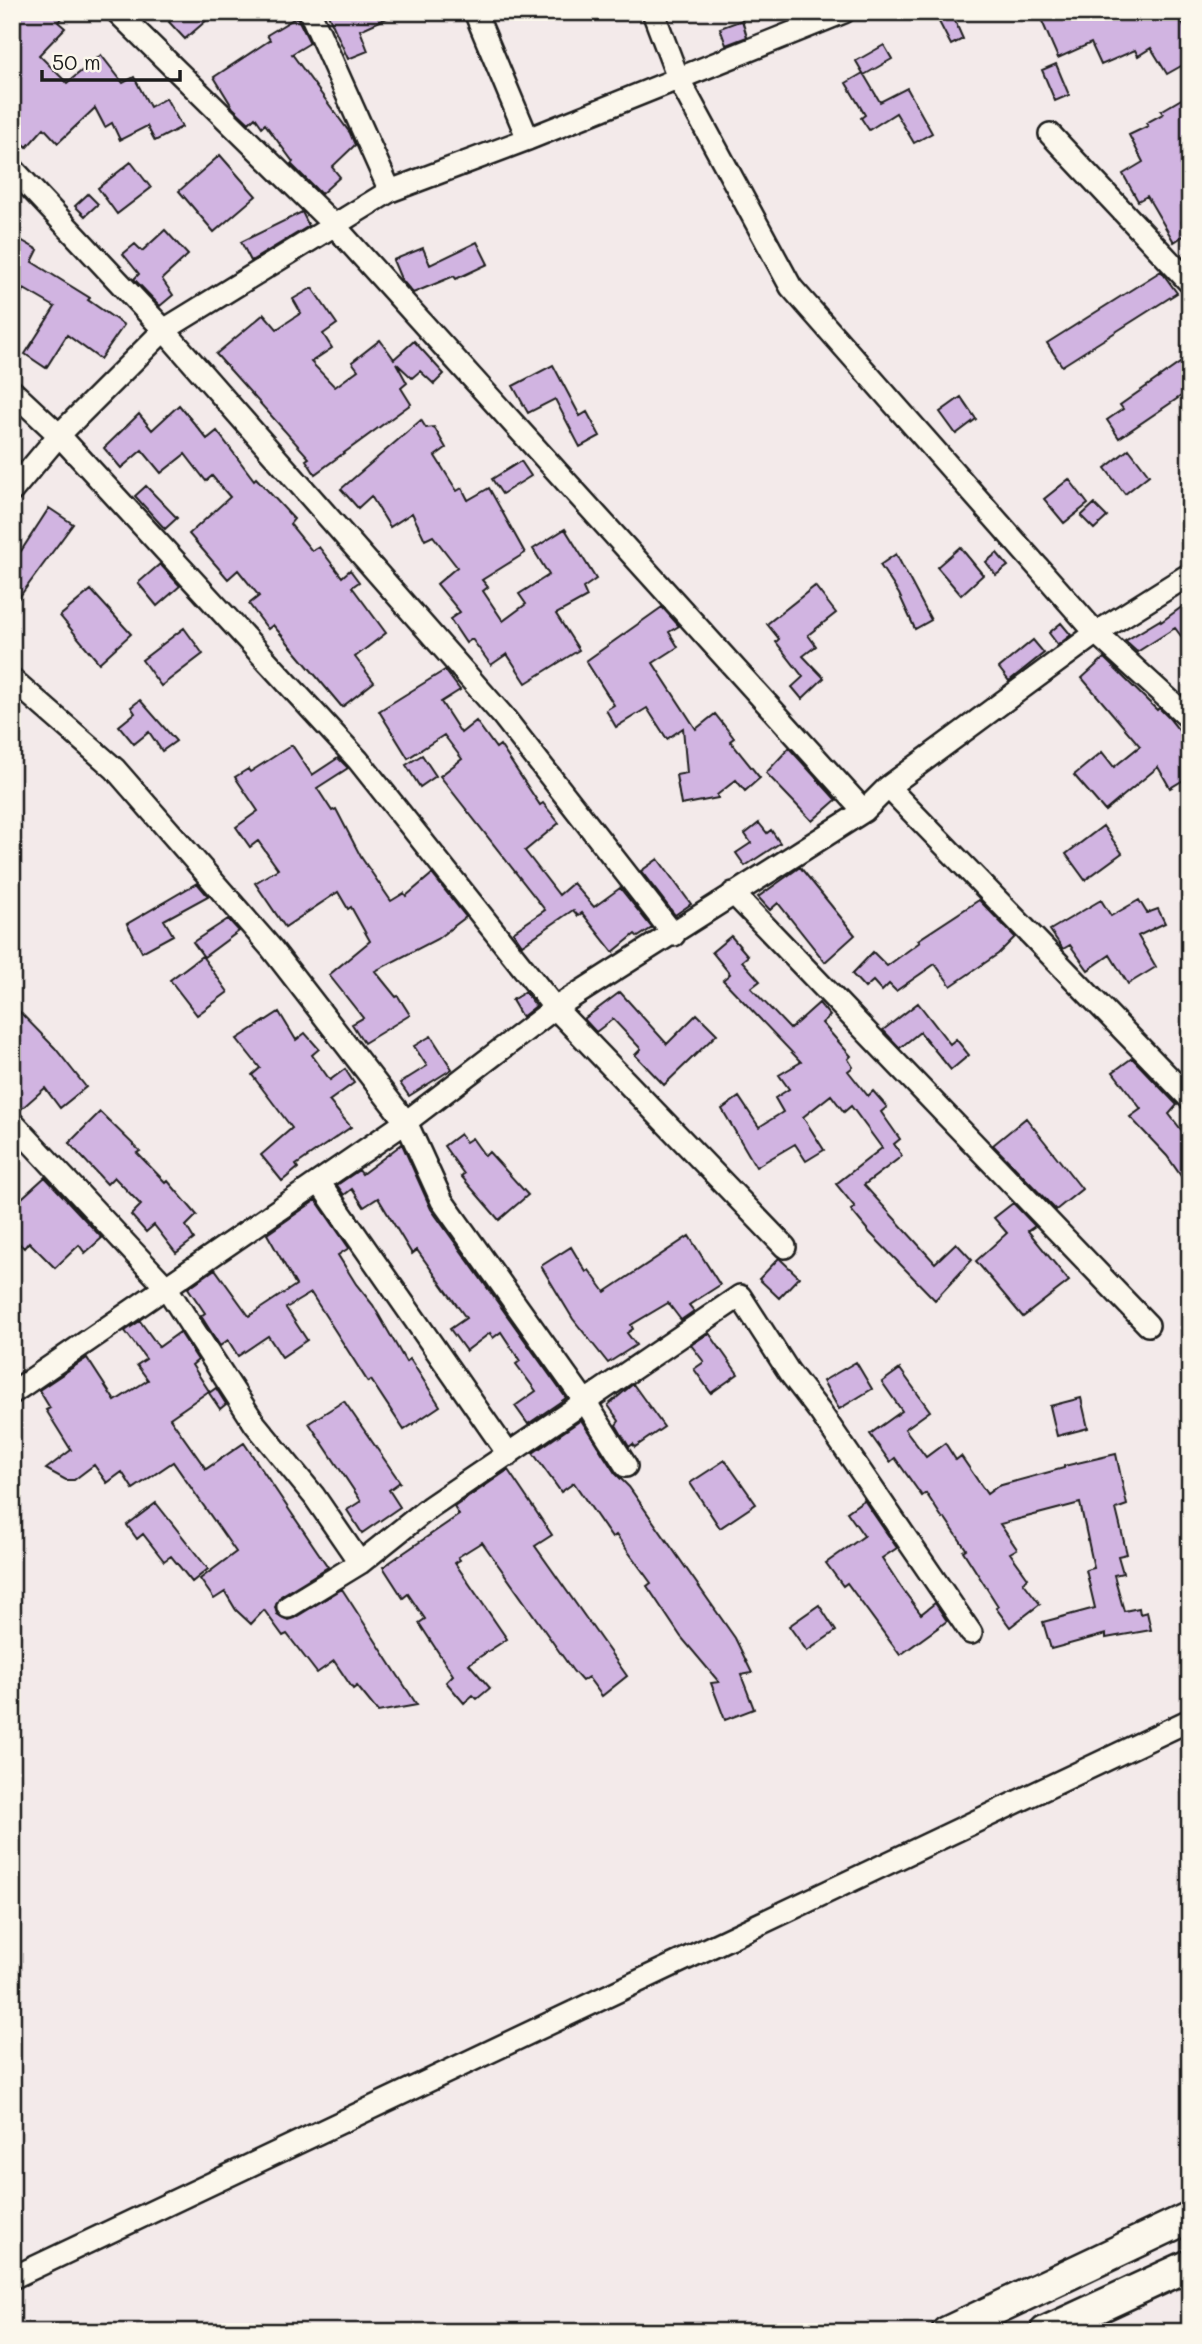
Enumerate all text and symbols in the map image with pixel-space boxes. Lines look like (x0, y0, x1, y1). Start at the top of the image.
scale bar (42, 38, 180, 82)
text: 50 m (52, 48, 101, 75)

